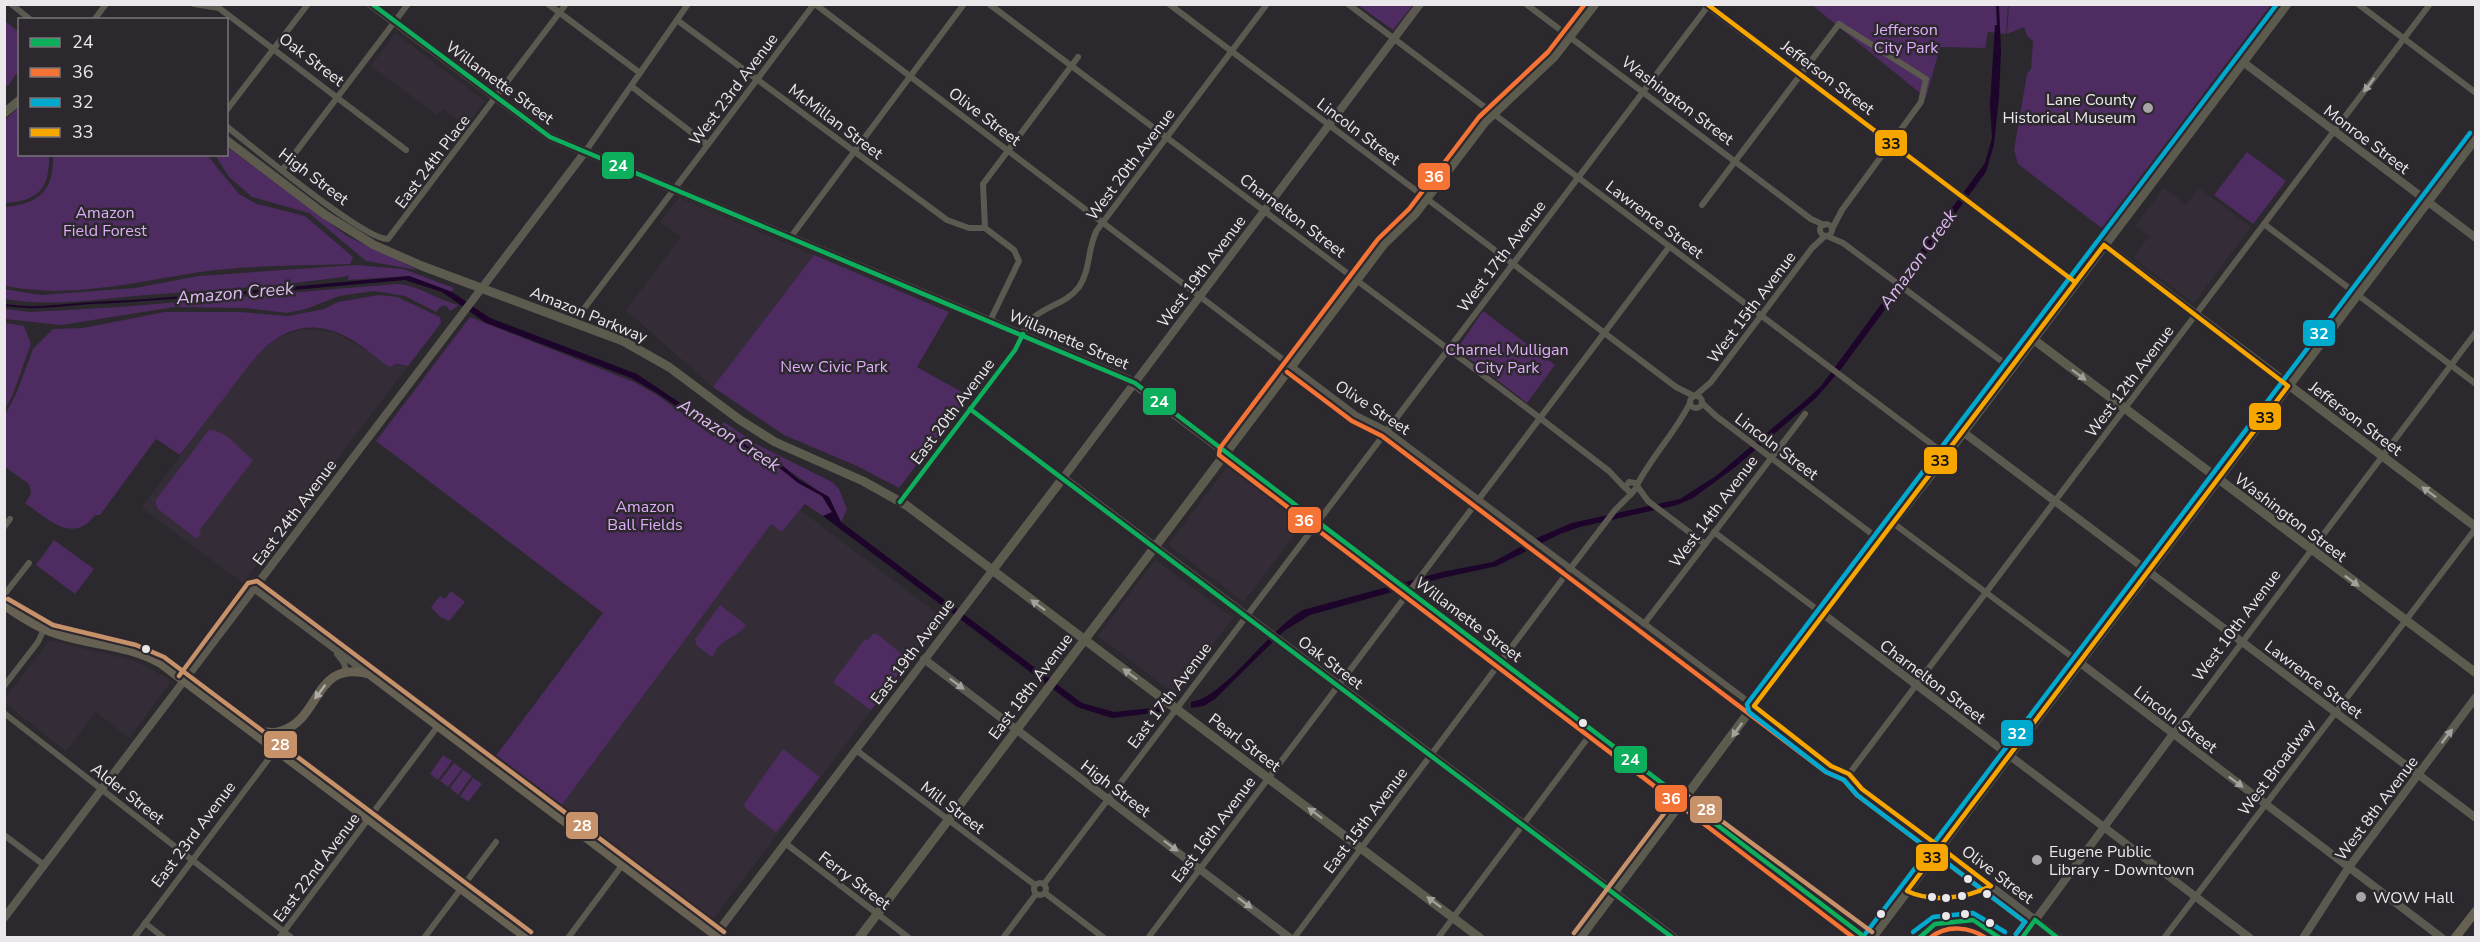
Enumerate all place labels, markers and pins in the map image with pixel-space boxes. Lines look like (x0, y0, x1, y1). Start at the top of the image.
place label: Lane County Historical Museum (2002, 89, 2137, 129)
marker: Lane County Historical Museum (2141, 101, 2155, 115)
unlabelled marker (140, 643, 152, 655)
unlabelled marker (1577, 717, 1589, 729)
place label: Eugene Public Library - Downtown (2049, 841, 2194, 881)
marker: Eugene Public Library - Downtown (2030, 853, 2044, 867)
unlabelled marker (1962, 873, 1974, 885)
place label: WOW Hall (2373, 887, 2454, 909)
unlabelled marker (1981, 888, 1993, 900)
unlabelled marker (1956, 890, 1968, 902)
marker: WOW Hall (2354, 890, 2368, 904)
unlabelled marker (1926, 891, 1938, 903)
unlabelled marker (1940, 892, 1952, 904)
unlabelled marker (1875, 908, 1887, 920)
unlabelled marker (1959, 908, 1971, 920)
unlabelled marker (1940, 910, 1952, 922)
unlabelled marker (1984, 917, 1996, 929)

